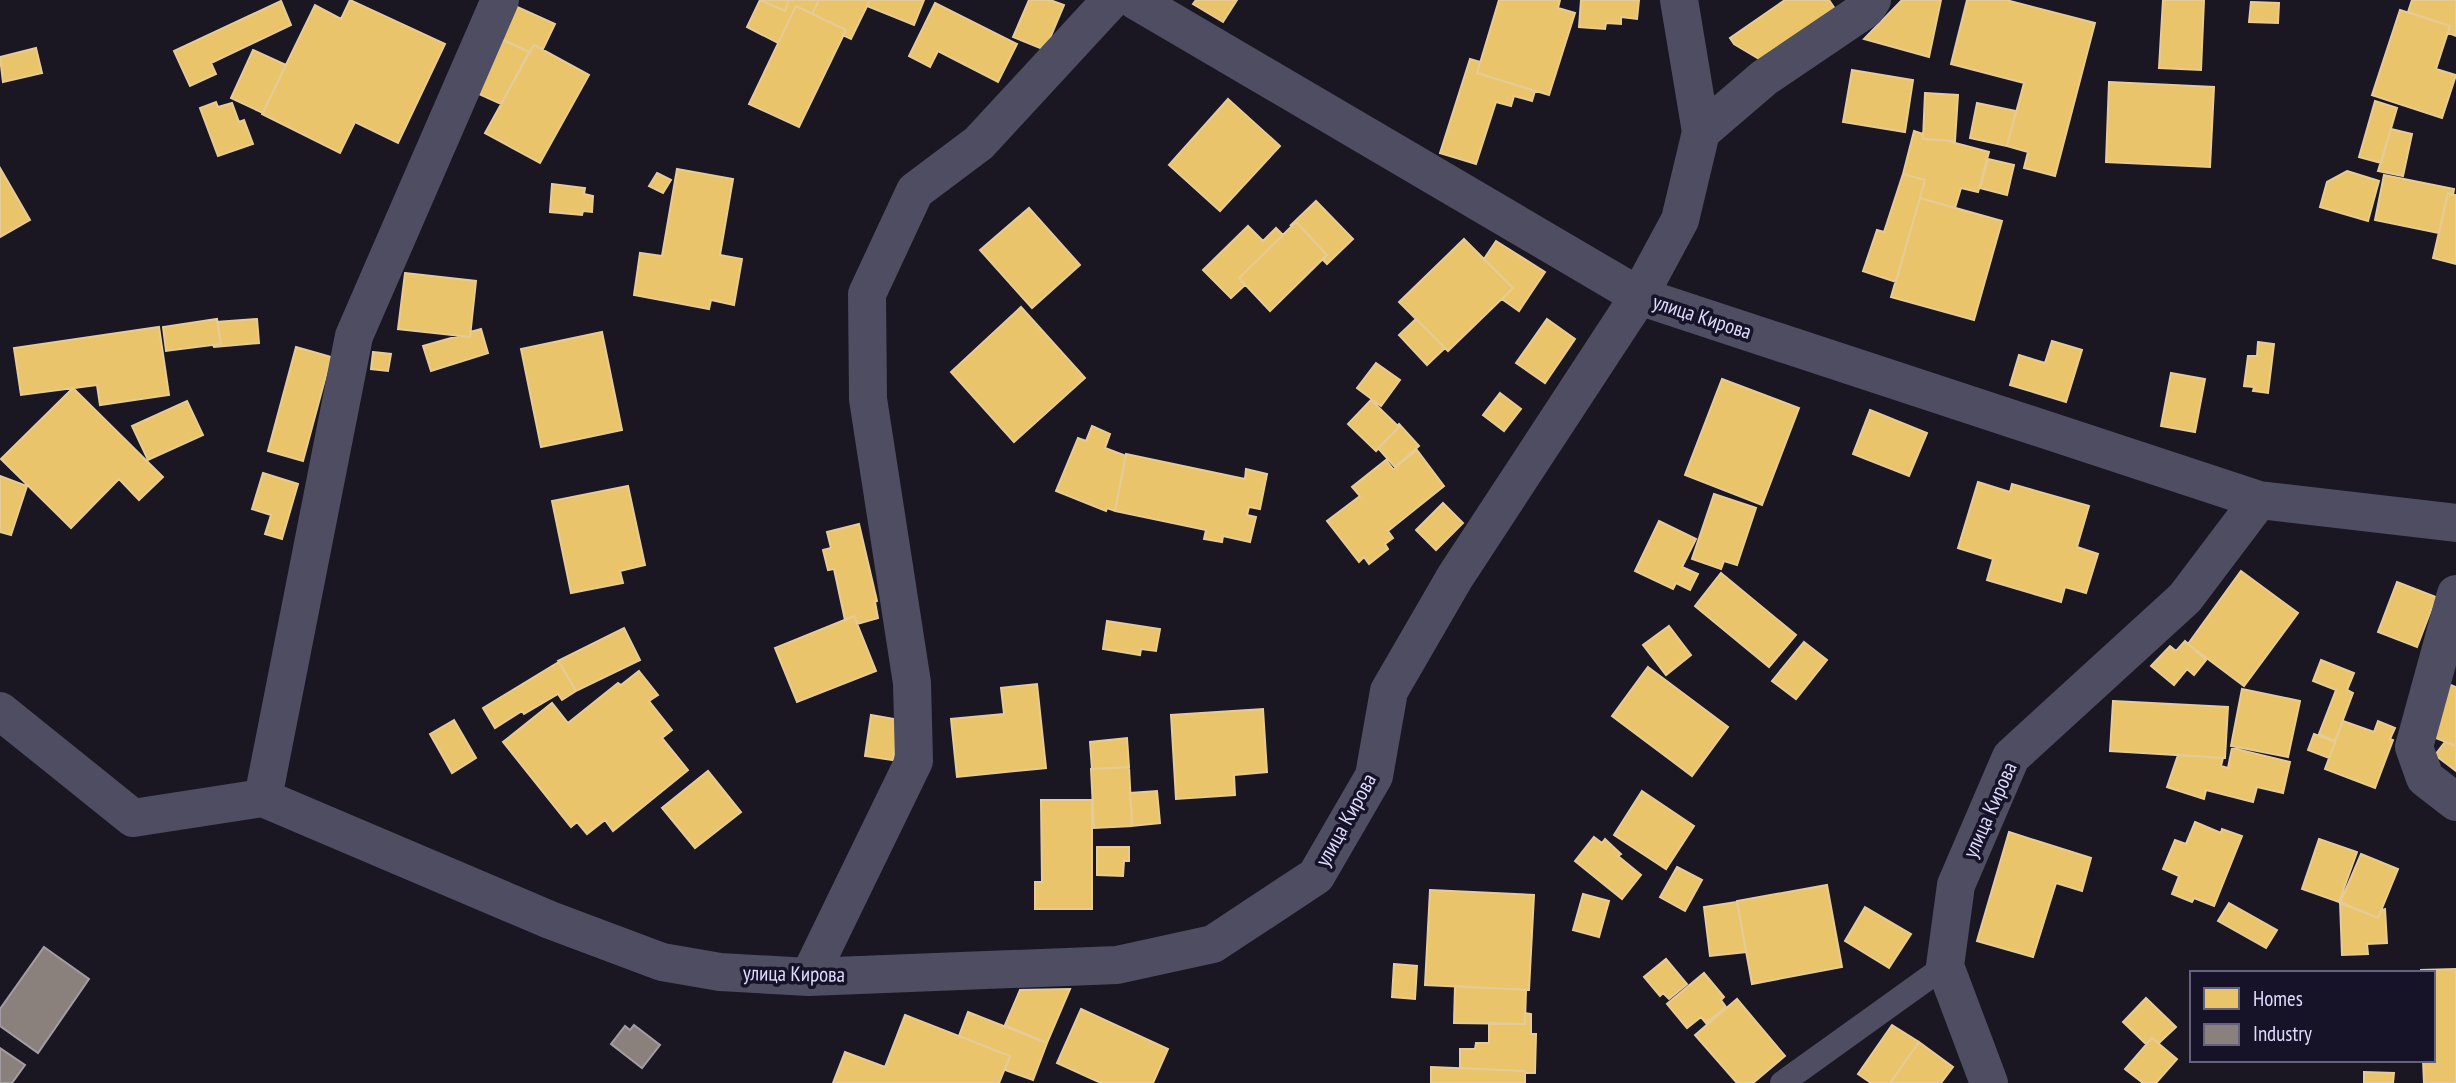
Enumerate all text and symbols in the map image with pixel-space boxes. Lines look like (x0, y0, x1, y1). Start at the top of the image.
street label: улица Кирова (1649, 288, 1755, 345)
street label: улица Кирова (1956, 758, 2023, 862)
street label: улица Кирова (1309, 769, 1382, 871)
street label: улица Кирова (743, 959, 845, 988)
legend (2190, 971, 2435, 1062)
text: Homes (2253, 985, 2303, 1012)
text: Industry (2253, 1020, 2312, 1047)

